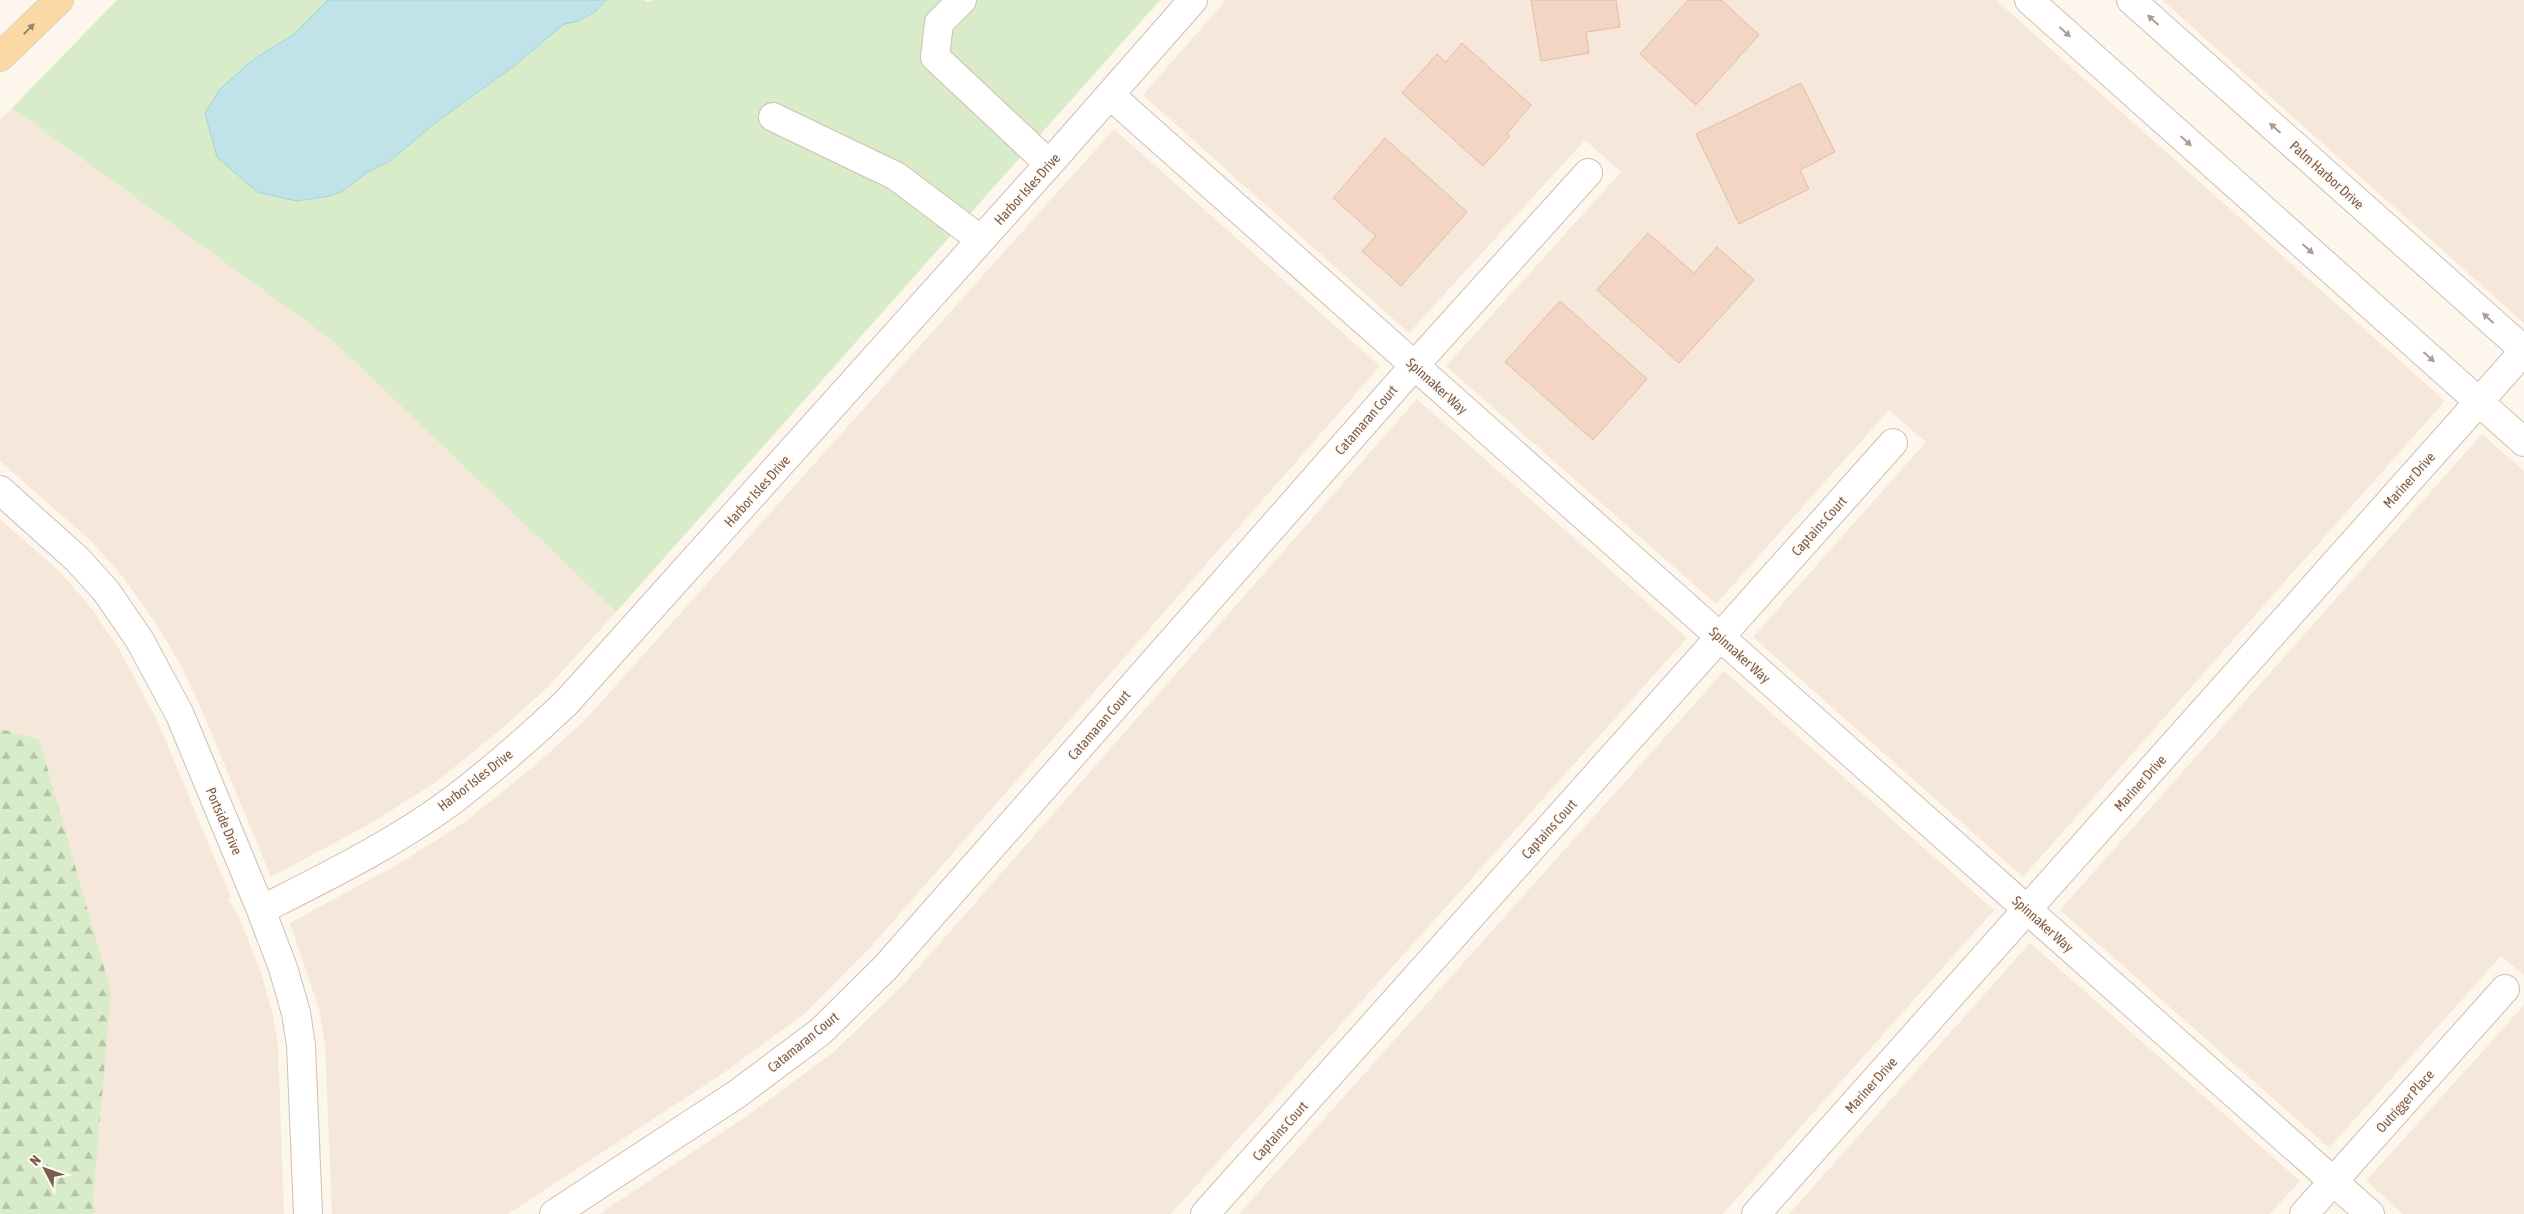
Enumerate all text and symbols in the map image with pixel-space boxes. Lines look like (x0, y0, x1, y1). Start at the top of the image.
one-way arrow (2148, 14, 2160, 26)
one-way arrow (23, 23, 35, 35)
one-way arrow (2059, 27, 2072, 38)
one-way arrow (2269, 122, 2281, 134)
one-way arrow (2180, 135, 2193, 146)
street label: Palm Harbor Drive (2287, 138, 2367, 212)
street label: Harbor Isles Drive (991, 150, 1063, 228)
one-way arrow (2301, 243, 2313, 255)
one-way arrow (2482, 312, 2494, 324)
one-way arrow (2422, 351, 2434, 363)
street label: Spinnaker Way (1403, 355, 1471, 418)
street label: Catamaran Court (1332, 382, 1400, 458)
street label: Mariner Drive (2380, 449, 2438, 511)
street label: Harbor Isles Drive (721, 452, 793, 530)
street label: Captains Court (1788, 493, 1850, 559)
street label: Spinnaker Way (1706, 624, 1774, 687)
street label: Catamaran Court (1065, 687, 1133, 763)
street label: Harbor Isles Drive (434, 746, 516, 814)
street label: Mariner Drive (2111, 752, 2169, 814)
street label: Portside Drive (203, 785, 245, 857)
street label: Captains Court (1518, 796, 1580, 862)
street label: Spinnaker Way (2009, 893, 2077, 956)
street label: Catamaran Court (764, 1009, 842, 1075)
street label: Mariner Drive (1842, 1054, 1900, 1116)
street label: Outrigger Place (2373, 1066, 2437, 1136)
street label: Captains Court (1249, 1098, 1311, 1164)
north arrow (20, 1144, 70, 1194)
text: N (26, 1152, 44, 1169)

